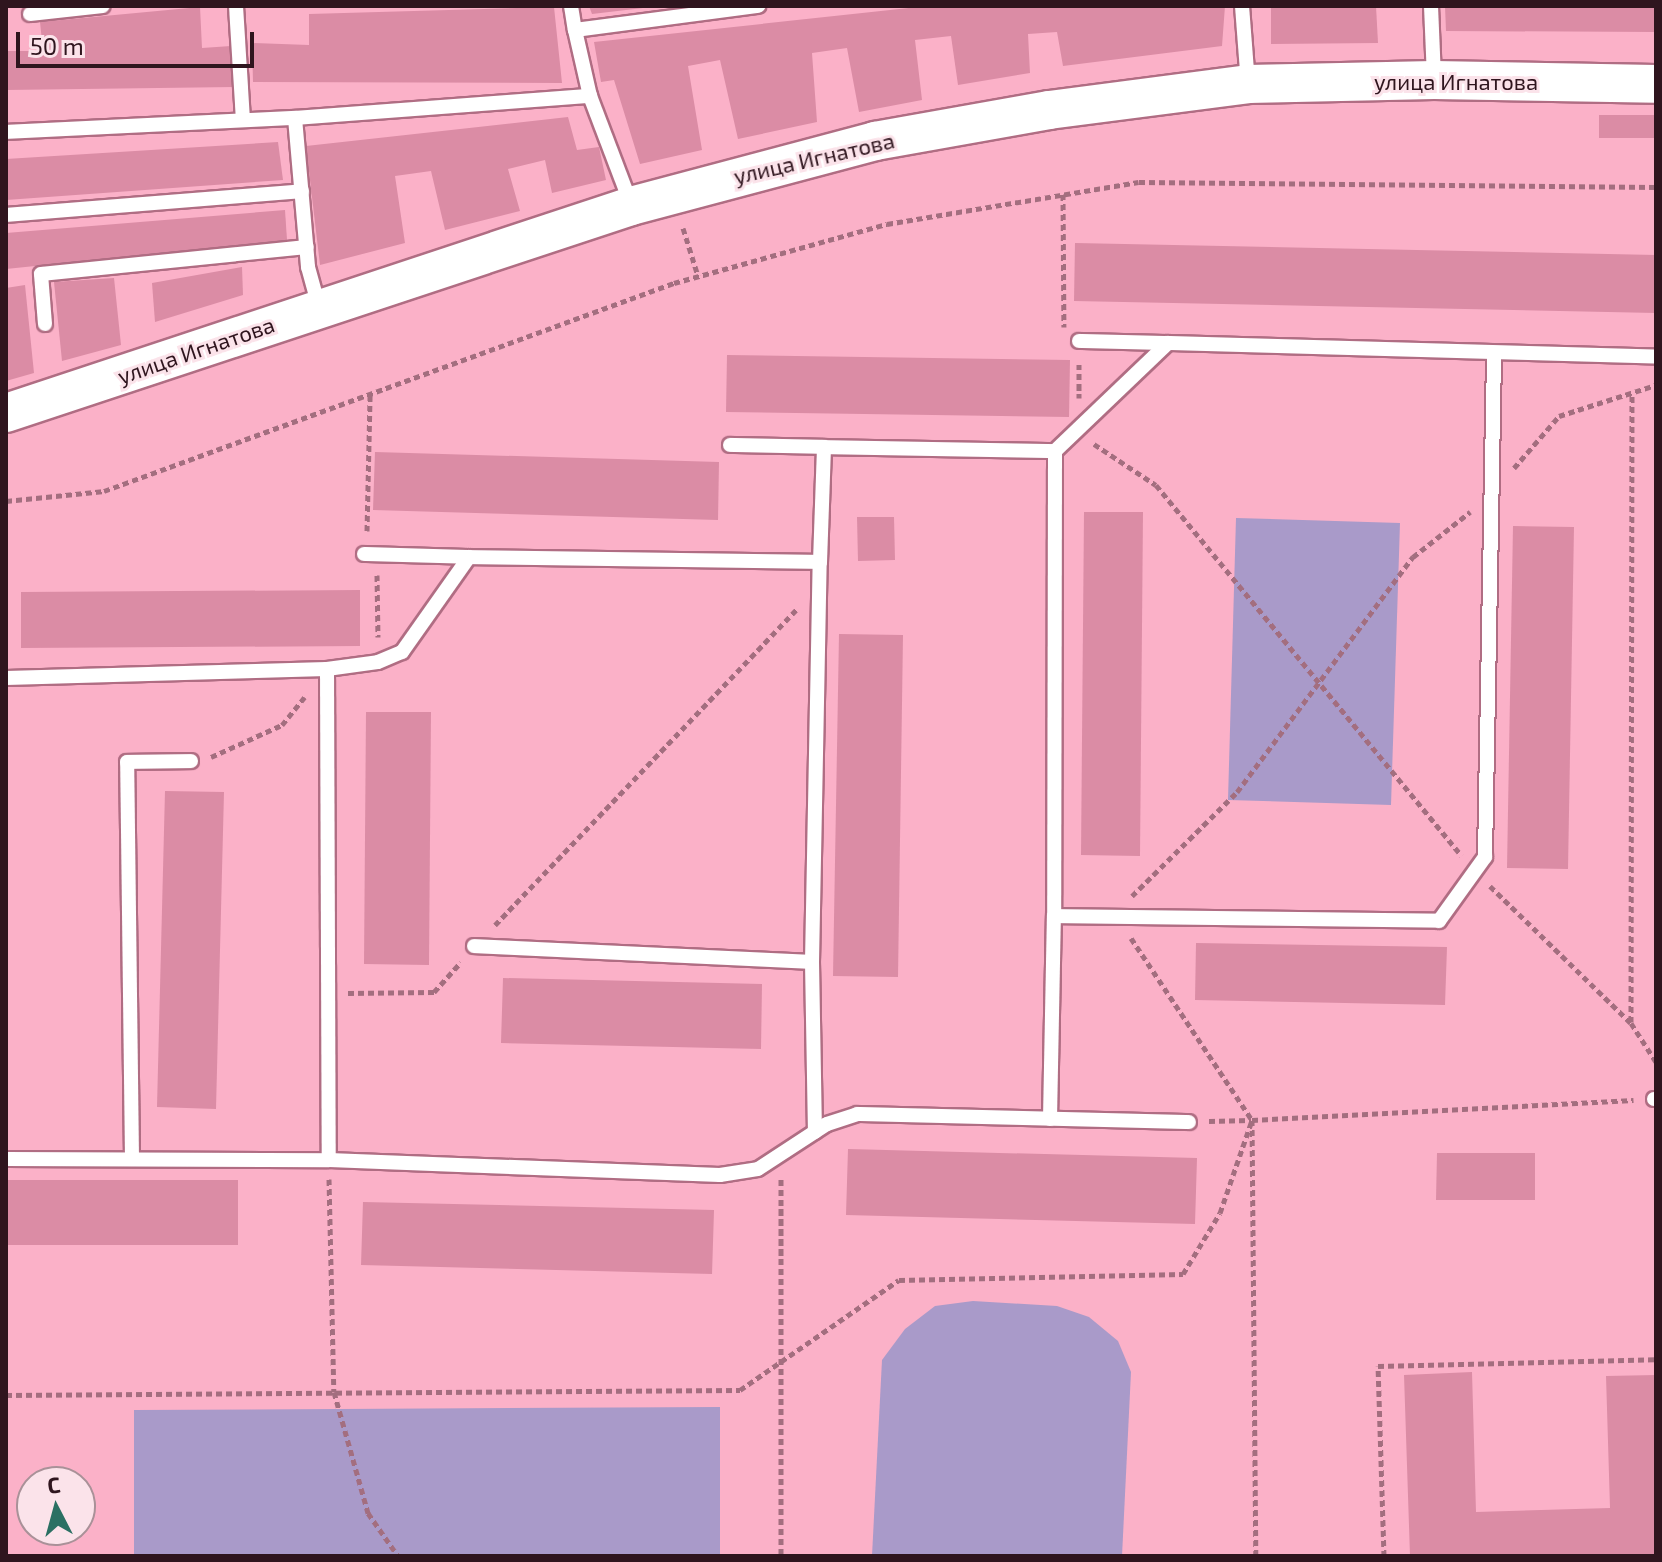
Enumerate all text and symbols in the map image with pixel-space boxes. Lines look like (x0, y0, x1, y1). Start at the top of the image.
scale bar (20, 16, 258, 66)
text: 50 m (30, 31, 84, 60)
street label: улица Игнатова (1374, 69, 1538, 95)
street label: улица Игнатова (731, 127, 897, 189)
street label: улица Игнатова (114, 311, 278, 389)
north arrow (16, 1466, 96, 1546)
text: С (46, 1471, 61, 1498)

